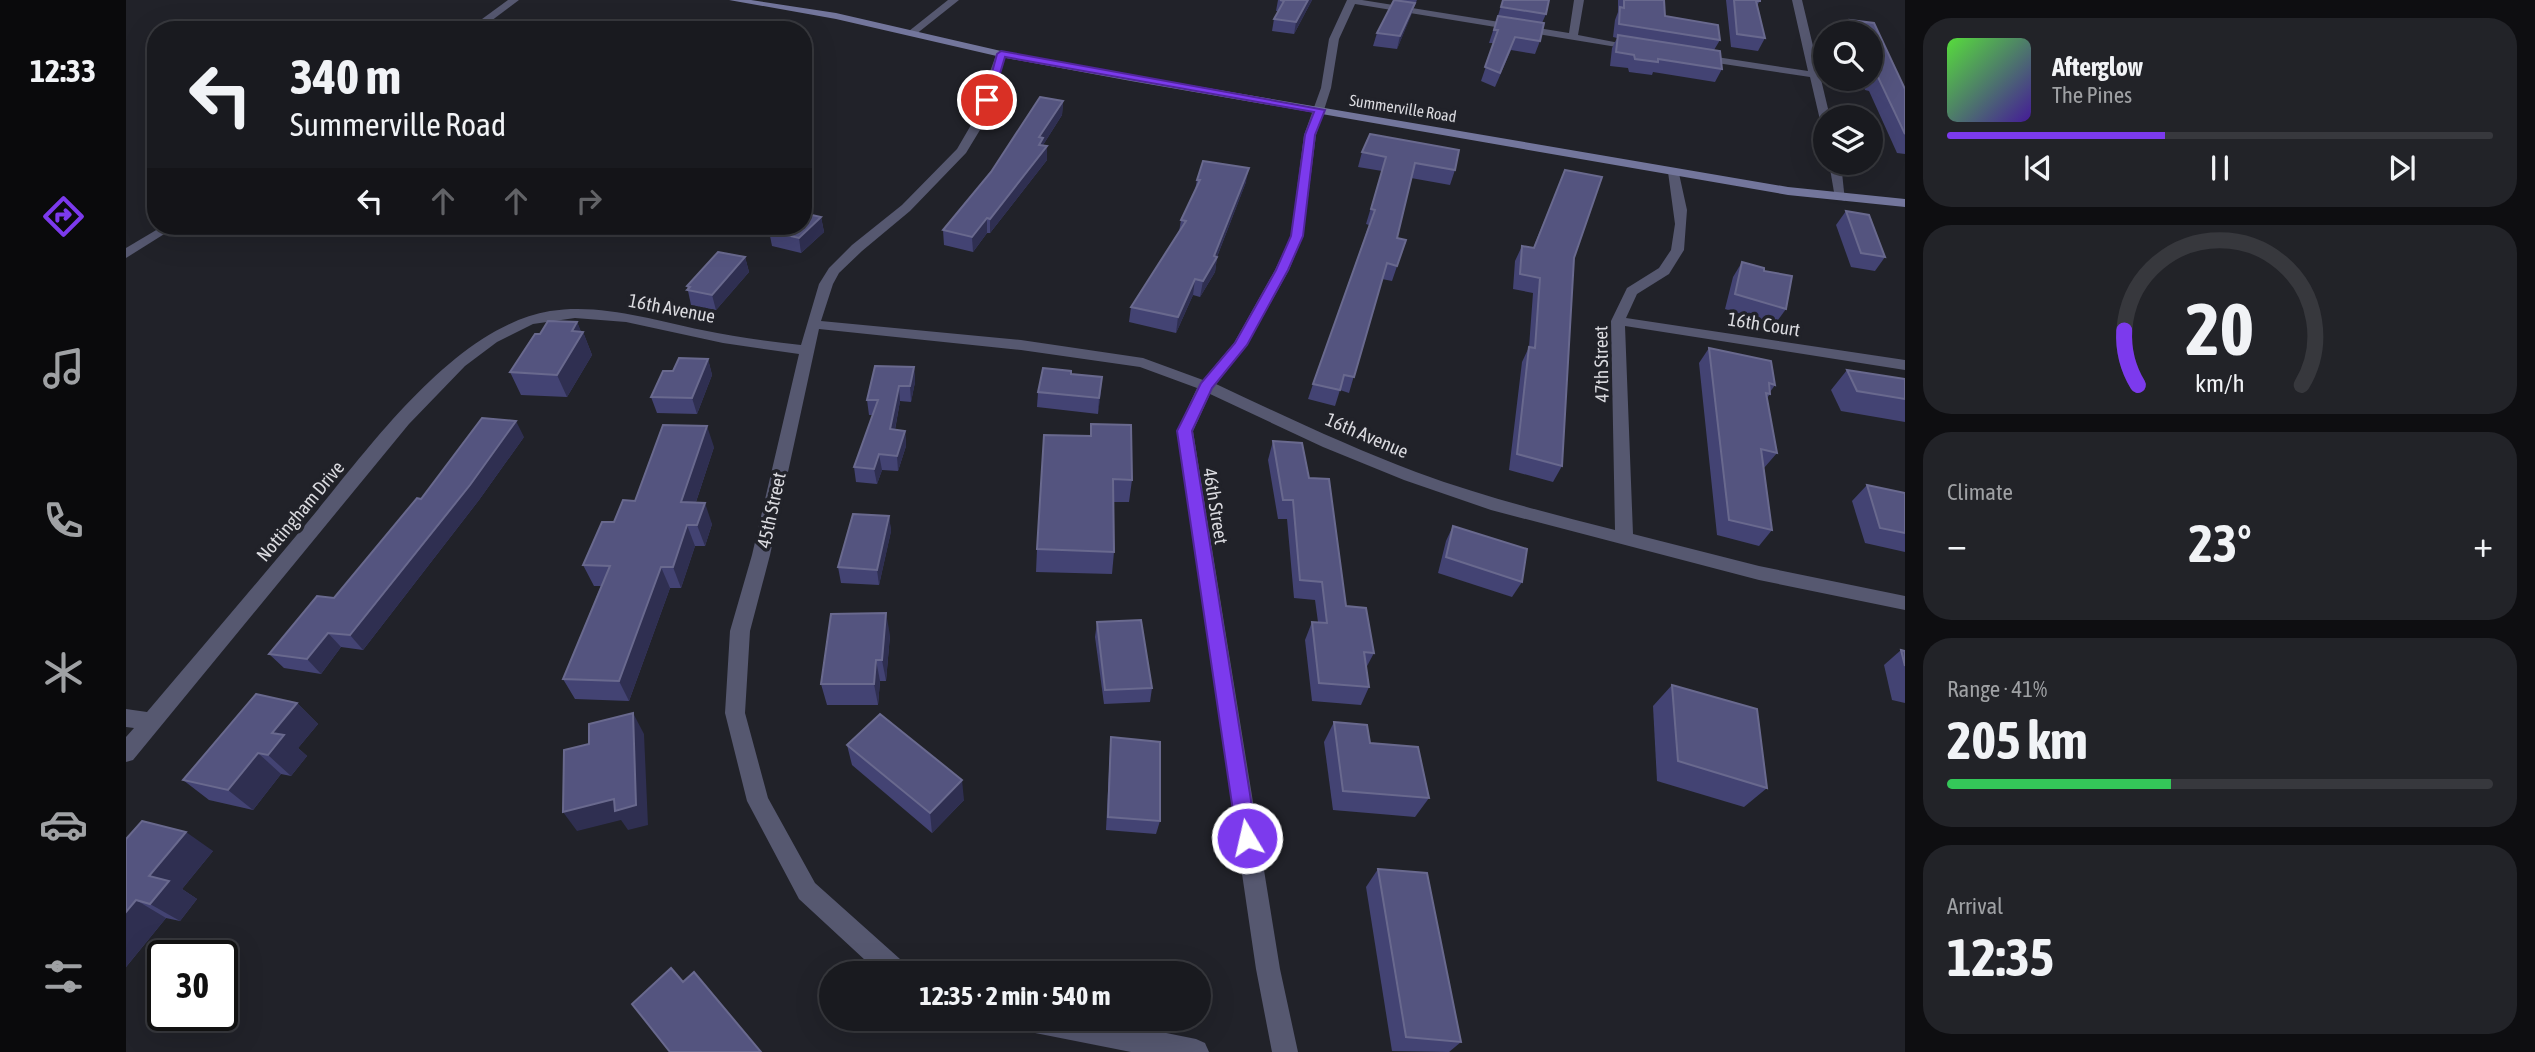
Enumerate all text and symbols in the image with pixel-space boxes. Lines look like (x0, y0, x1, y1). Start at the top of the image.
map controls (1813, 21, 1883, 175)
button: search (1813, 21, 1883, 91)
text: 340 m (290, 48, 401, 104)
icon: left (175, 49, 266, 140)
text: 12:33 (30, 52, 96, 89)
text: Afterglow (2052, 52, 2143, 82)
pin (957, 70, 1017, 130)
icon: arrive (968, 81, 1006, 119)
text: The Pines (2052, 82, 2132, 108)
street label: Summerville Road (1348, 91, 1458, 125)
button: layers (1813, 105, 1883, 175)
text: Summerville Road (290, 106, 506, 143)
icon: previous (2019, 149, 2057, 187)
icon: pause (2201, 149, 2239, 187)
icon: next (2383, 149, 2421, 187)
icon: left (351, 182, 389, 220)
icon: ahead (424, 182, 462, 220)
icon: ahead (497, 182, 535, 220)
icon: right (570, 182, 608, 220)
icon: directions (39, 192, 88, 241)
text: 20 (2186, 288, 2254, 371)
street label: 16th Avenue (627, 289, 717, 327)
street label: 16th Court (1726, 307, 1802, 341)
street label: 47th Street (1589, 325, 1613, 403)
icon: music (39, 344, 88, 393)
text: km/h (2195, 369, 2245, 397)
street label: 16th Avenue (1322, 408, 1412, 462)
street label: Nottingham Drive (252, 456, 348, 566)
street label: 46th Street (1199, 466, 1233, 546)
street label: 45th Street (752, 470, 790, 550)
text: Climate (1947, 479, 2013, 505)
icon: phone (39, 496, 88, 545)
text: 23° (2188, 513, 2252, 573)
text: − (1947, 522, 1967, 565)
text: + (2473, 522, 2493, 565)
icon: climate (39, 648, 88, 697)
text: Range · 41% (1947, 676, 2047, 702)
text: 205 km (1947, 710, 2088, 770)
icon: car (39, 800, 88, 849)
position arrow (1210, 801, 1284, 875)
text: Arrival (1947, 893, 2003, 919)
text: 12:35 (1947, 927, 2054, 987)
speed limit sign: 30 (147, 940, 238, 1031)
icon: filters (39, 952, 88, 1001)
text: 12:35 · 2 min · 540 m (920, 981, 1110, 1011)

